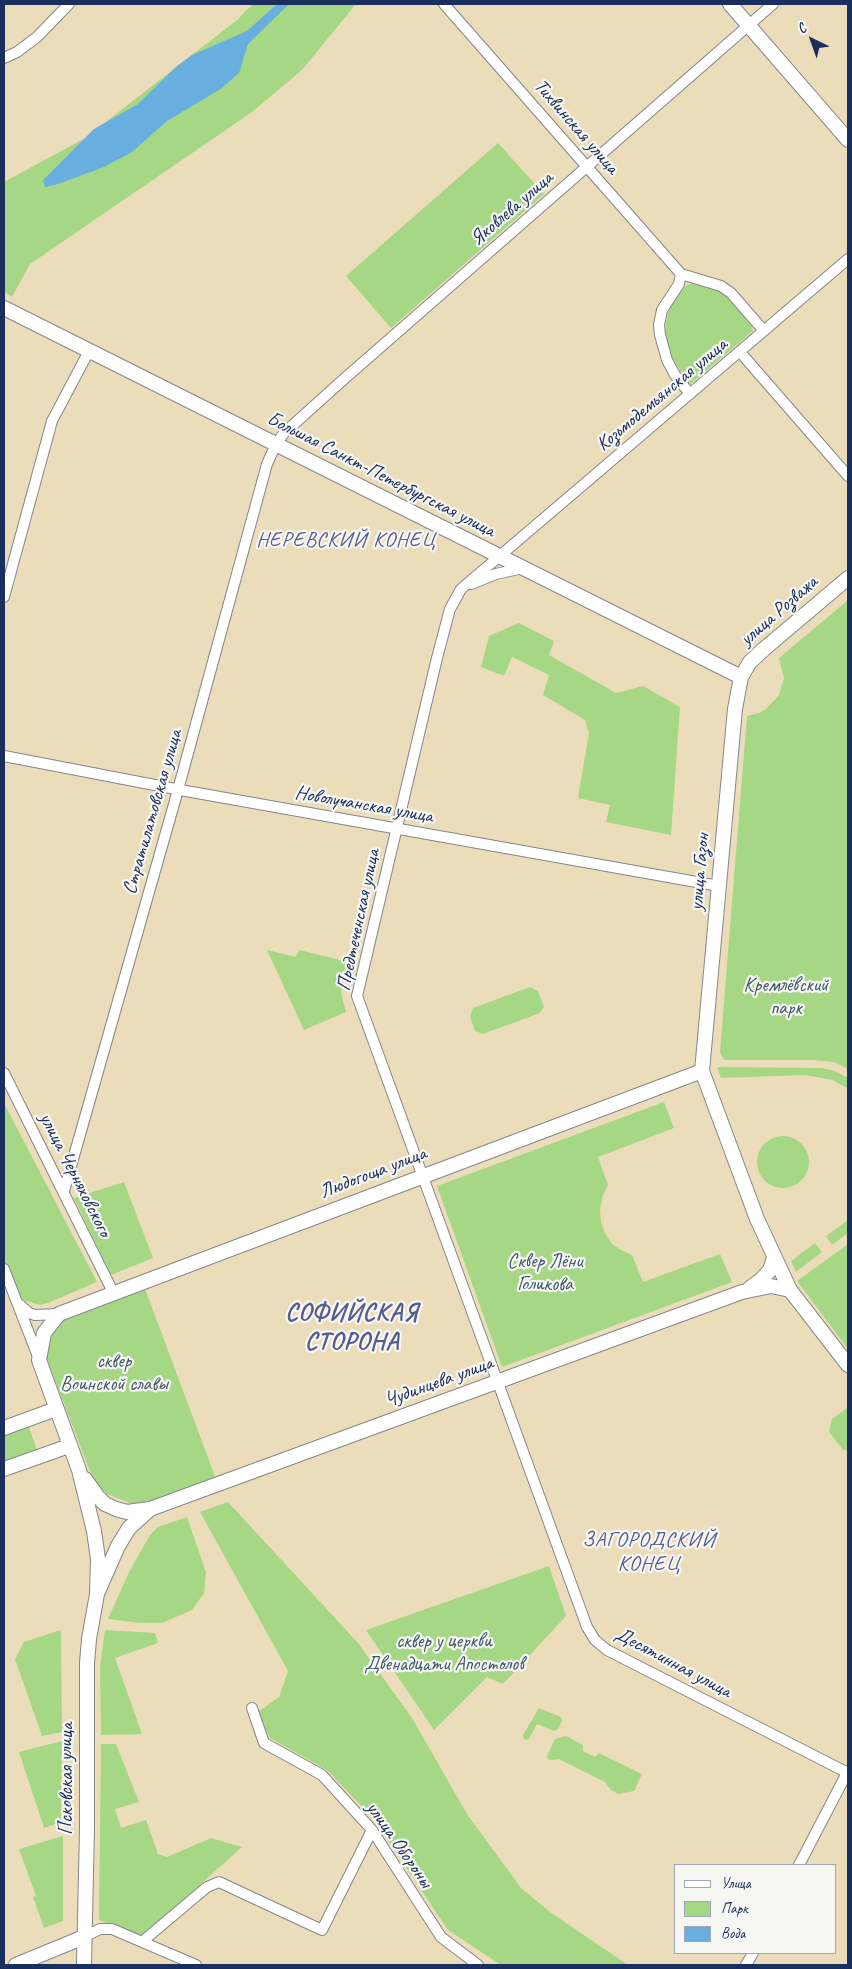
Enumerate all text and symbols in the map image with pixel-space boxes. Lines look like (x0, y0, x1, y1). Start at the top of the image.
north arrow (787, 15, 837, 65)
text: С (793, 20, 810, 37)
street label: Тихвинская улица (528, 75, 624, 179)
street label: Яковлева улица (466, 167, 558, 251)
street label: Козьмодемьянская улица (592, 333, 732, 457)
street label: Большая Санкт-Петербургская улица (263, 407, 499, 543)
district label: НЕРЕВСКИЙ КОНЕЦ (254, 527, 438, 553)
street label: улица Розважа (735, 571, 823, 651)
street label: Стратилатовская улица (118, 727, 188, 897)
street label: Новолучанская улица (293, 781, 435, 829)
street label: улица Газон (685, 832, 715, 912)
street label: Предтеченская улица (332, 847, 386, 993)
park label: Кремлёвский парк (744, 974, 828, 1021)
street label: улица Черняховского (33, 1109, 117, 1241)
street label: Людогоща улица (316, 1142, 430, 1204)
park label: Сквер Лёни Голикова (507, 1250, 583, 1297)
district label: СОФИЙСКАЯ СТОРОНА (281, 1298, 423, 1357)
park label: сквер Воинской славы (60, 1350, 168, 1397)
street label: Чудинцева улица (382, 1351, 496, 1413)
district label: ЗАГОРОДСКИЙ КОНЕЦ (580, 1527, 718, 1577)
street label: Десятинная улица (611, 1622, 735, 1704)
park label: сквер у церкви Двенадцати Апостолов (364, 1630, 524, 1677)
street label: Псковская улица (55, 1723, 79, 1835)
street label: улица Обороны (361, 1797, 437, 1893)
legend (674, 1864, 837, 1954)
text: Улица (721, 1874, 751, 1893)
text: Парк (721, 1899, 748, 1918)
text: Вода (721, 1924, 745, 1943)

